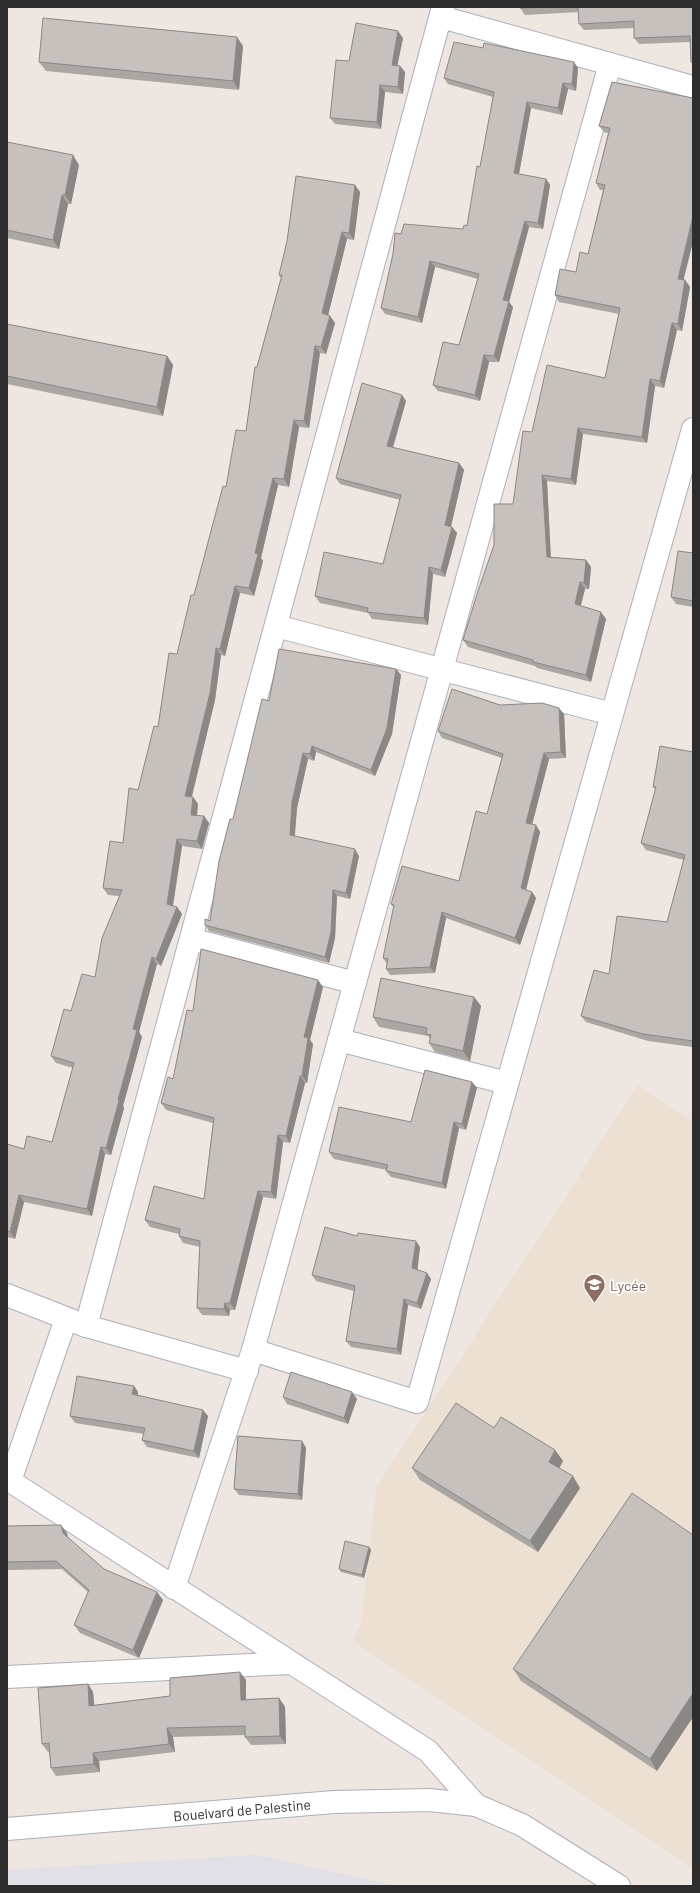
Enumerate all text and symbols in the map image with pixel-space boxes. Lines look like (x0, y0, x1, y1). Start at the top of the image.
school or university icon: Lycée (581, 1272, 607, 1305)
place label: Lycée (610, 1277, 646, 1294)
street label: Bouelvard de Palestine (173, 1796, 311, 1824)

